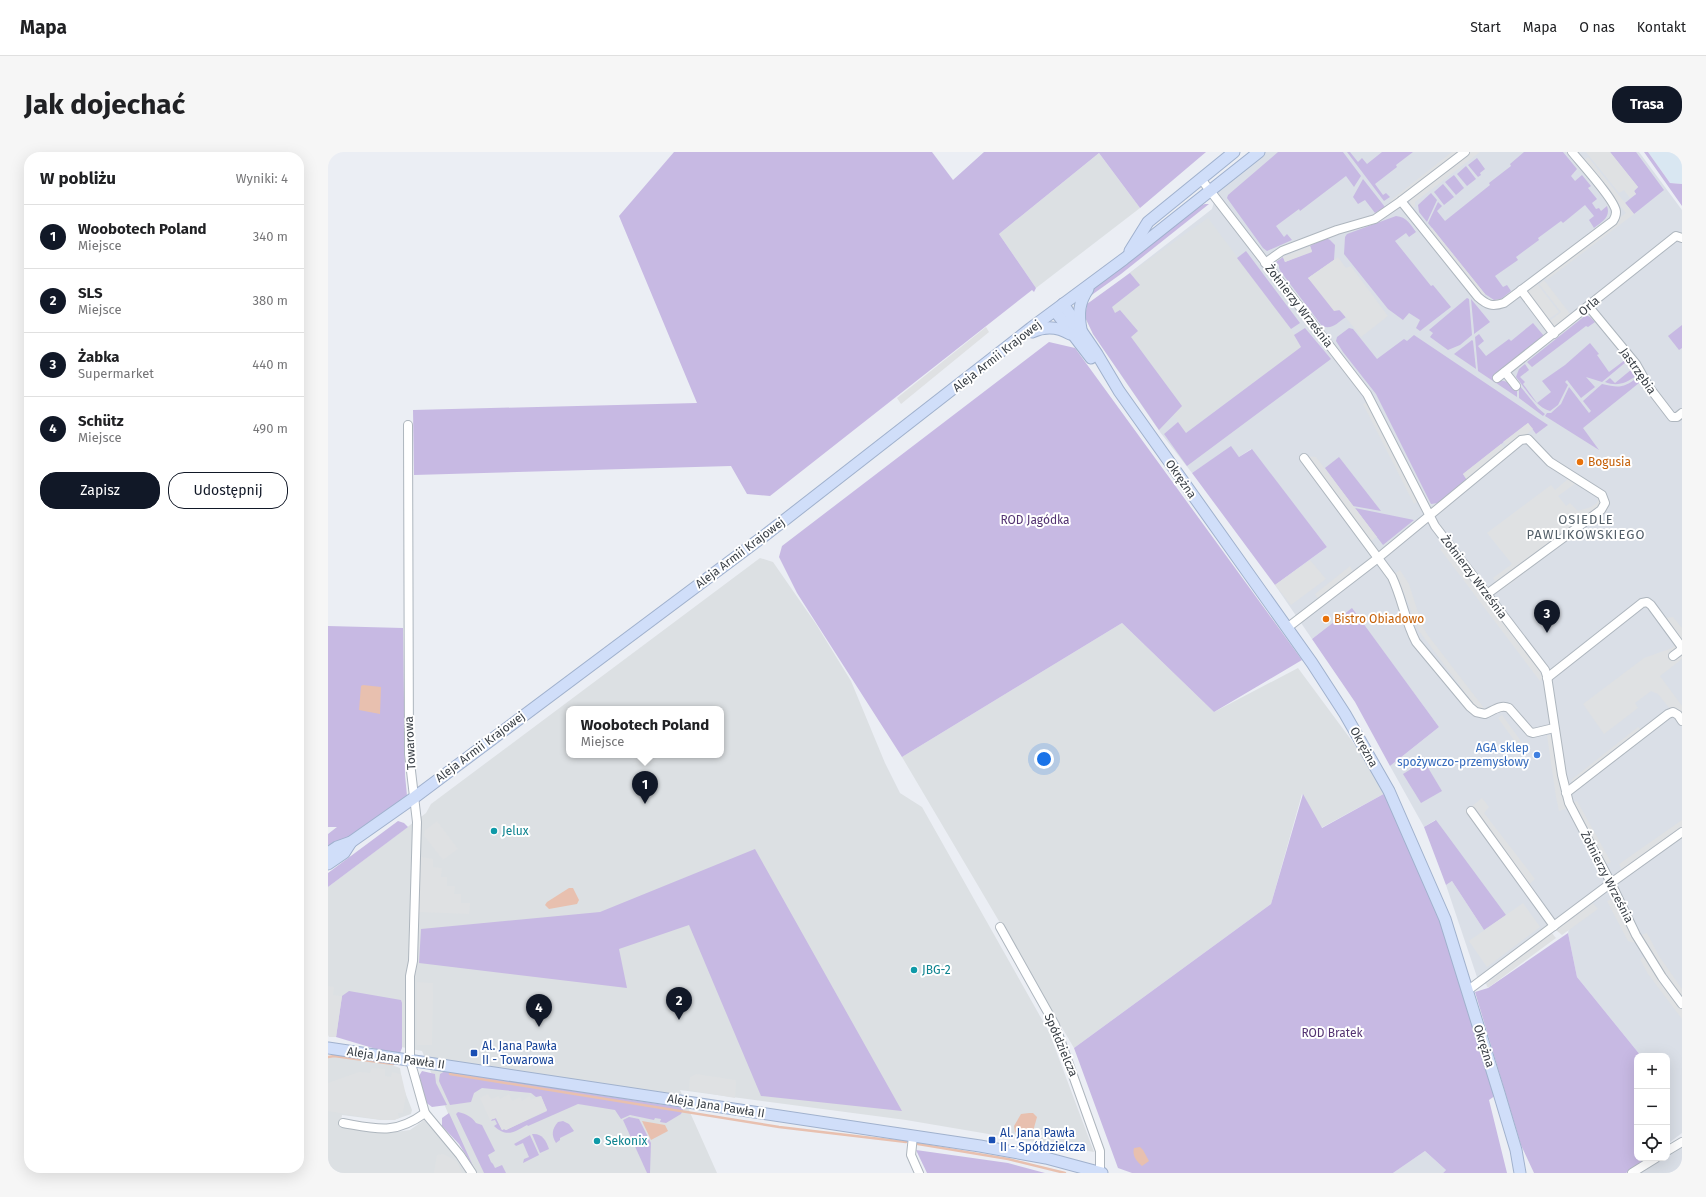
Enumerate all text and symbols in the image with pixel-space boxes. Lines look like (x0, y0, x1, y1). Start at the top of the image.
text: Mapa (20, 16, 67, 39)
text: Start (1470, 19, 1501, 36)
text: Mapa (1523, 19, 1557, 36)
text: O nas (1579, 19, 1615, 36)
text: Kontakt (1637, 19, 1686, 36)
button: Trasa (1612, 86, 1682, 123)
text: Jak dojechać (24, 88, 185, 121)
text: W pobliżu (40, 168, 116, 189)
text: Wyniki: 4 (236, 171, 288, 186)
text: Woobotech Poland (78, 220, 207, 238)
text: 1 (50, 229, 56, 244)
text: 340 m (253, 229, 288, 244)
text: Miejsce (78, 238, 122, 253)
street label: Żołnierzy Września (1262, 261, 1336, 350)
text: SLS (78, 284, 103, 302)
text: 2 (50, 293, 56, 308)
text: 380 m (253, 293, 288, 308)
street label: Orla (1576, 293, 1602, 319)
text: Miejsce (78, 302, 122, 317)
street label: Aleja Armii Krajowej (950, 317, 1044, 395)
street label: Jastrzębia (1617, 345, 1659, 397)
text: Żabka (78, 348, 119, 366)
text: 3 (50, 357, 56, 372)
text: 440 m (252, 357, 288, 372)
text: Supermarket (78, 366, 154, 381)
text: Schütz (78, 412, 124, 430)
text: 4 (49, 421, 57, 436)
text: 490 m (253, 421, 288, 436)
text: Miejsce (78, 430, 122, 445)
place label: Bogusia (1588, 455, 1631, 469)
street label: Okrężna (1163, 457, 1199, 501)
marker: Bogusia (1575, 457, 1585, 467)
button: Zapisz (40, 472, 160, 509)
button: Udostępnij (168, 472, 288, 509)
district label: OSIEDLE PAWLIKOWSKIEGO (1527, 512, 1645, 542)
park label: ROD Jagódka (1000, 513, 1070, 527)
street label: Aleja Armii Krajowej (693, 515, 787, 591)
street label: Żołnierzy Września (1438, 532, 1511, 622)
pin: 3 (1534, 600, 1560, 633)
place label: Bistro Obiadowo (1334, 612, 1424, 626)
marker: Bistro Obiadowo (1321, 614, 1331, 624)
popup (566, 706, 724, 758)
street label: Aleja Armii Krajowej (433, 709, 527, 785)
street label: Towarowa (402, 716, 418, 770)
text: Woobotech Poland (581, 716, 709, 734)
street label: Okrężna (1347, 724, 1381, 770)
text: Miejsce (581, 734, 624, 749)
place label: AGA sklep spożywczo-przemysłowy (1397, 741, 1529, 769)
your location (1034, 749, 1054, 769)
marker: AGA sklep spożywczo-przemysłowy (1532, 750, 1542, 760)
pin: 1 (632, 771, 658, 804)
place label: Jelux (502, 824, 529, 838)
marker: Jelux (489, 826, 499, 836)
street label: Żołnierzy Września (1578, 828, 1637, 925)
place label: JBG-2 (922, 963, 951, 977)
marker: JBG-2 (909, 965, 919, 975)
pin: 2 (666, 987, 692, 1020)
pin: 4 (526, 994, 552, 1027)
street label: Spółdzielcza (1041, 1011, 1081, 1079)
street label: Okrężna (1471, 1023, 1497, 1069)
park label: ROD Bratek (1301, 1026, 1363, 1040)
place label: Al. Jana Pawła II - Towarowa (482, 1039, 557, 1067)
street label: Aleja Jana Pawła II (346, 1044, 446, 1072)
marker: Al. Jana Pawła II - Towarowa (469, 1048, 479, 1058)
map controls (1634, 1053, 1670, 1161)
button: + (1634, 1053, 1670, 1089)
button: − (1634, 1089, 1670, 1125)
street label: Aleja Jana Pawła II (666, 1091, 766, 1121)
button: locate (1634, 1125, 1670, 1161)
place label: Al. Jana Pawła II - Spółdzielcza (1000, 1126, 1086, 1154)
place label: Sekonix (605, 1134, 648, 1148)
marker: Al. Jana Pawła II - Spółdzielcza (987, 1135, 997, 1145)
marker: Sekonix (592, 1136, 602, 1146)

